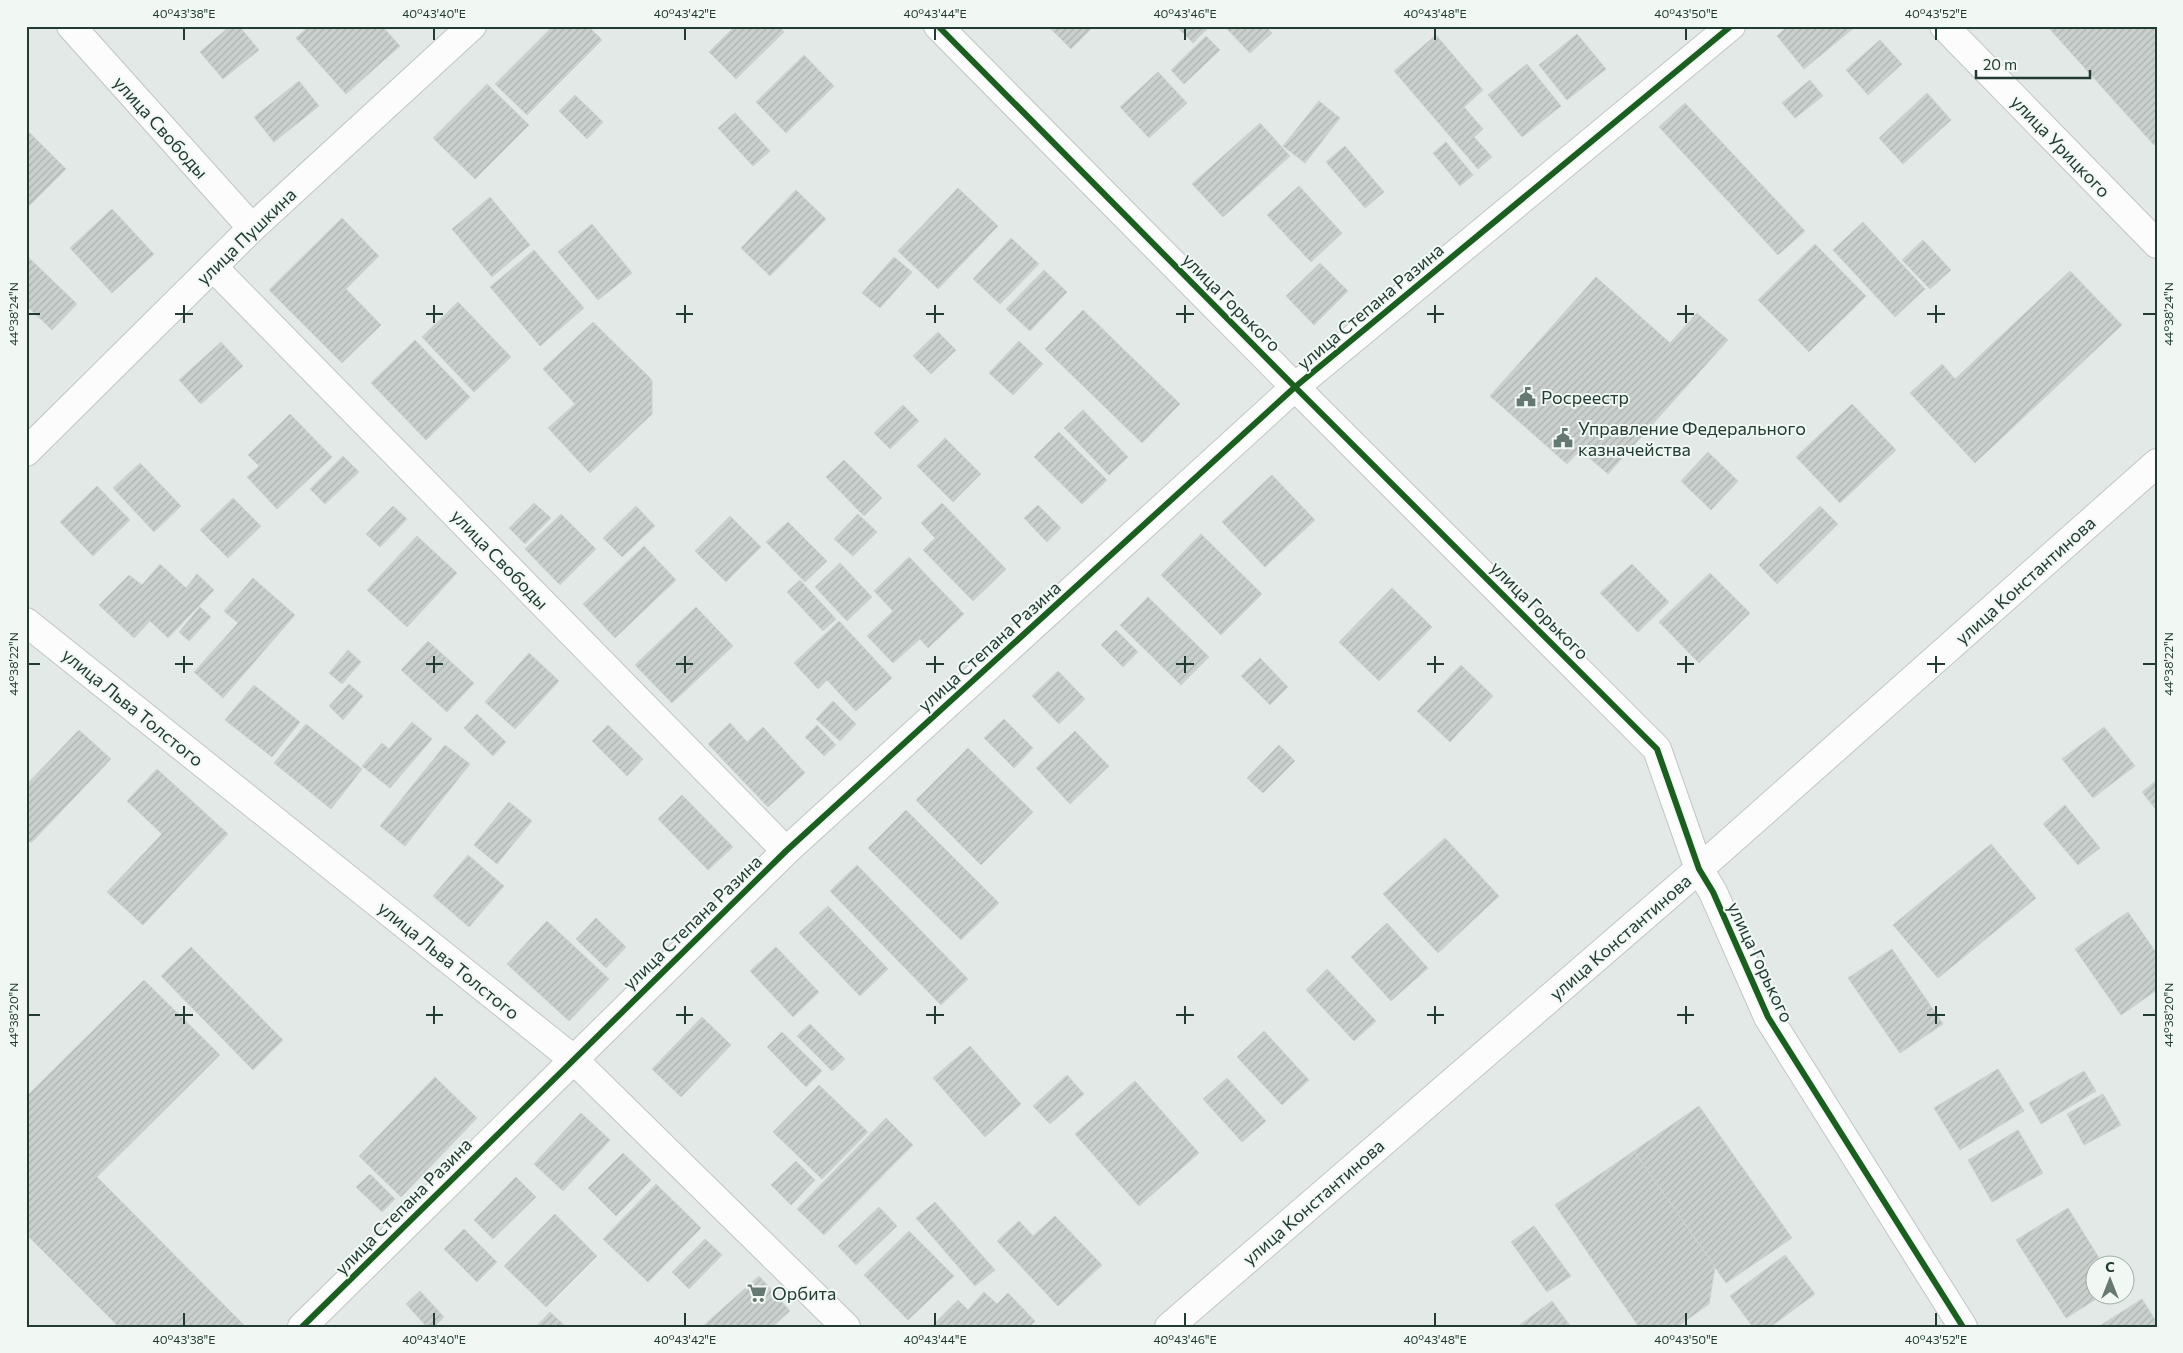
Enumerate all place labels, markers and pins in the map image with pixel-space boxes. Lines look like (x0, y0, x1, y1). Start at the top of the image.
public building icon: Росреестр (1515, 386, 1537, 408)
place label: Росреестр (1541, 386, 1629, 408)
place label: Управление Федерального казначейства (1578, 417, 1806, 460)
public building icon: Управление Федерального казначейства (1552, 427, 1574, 449)
supermarket icon: Орбита (746, 1282, 768, 1304)
place label: Орбита (772, 1282, 836, 1304)

